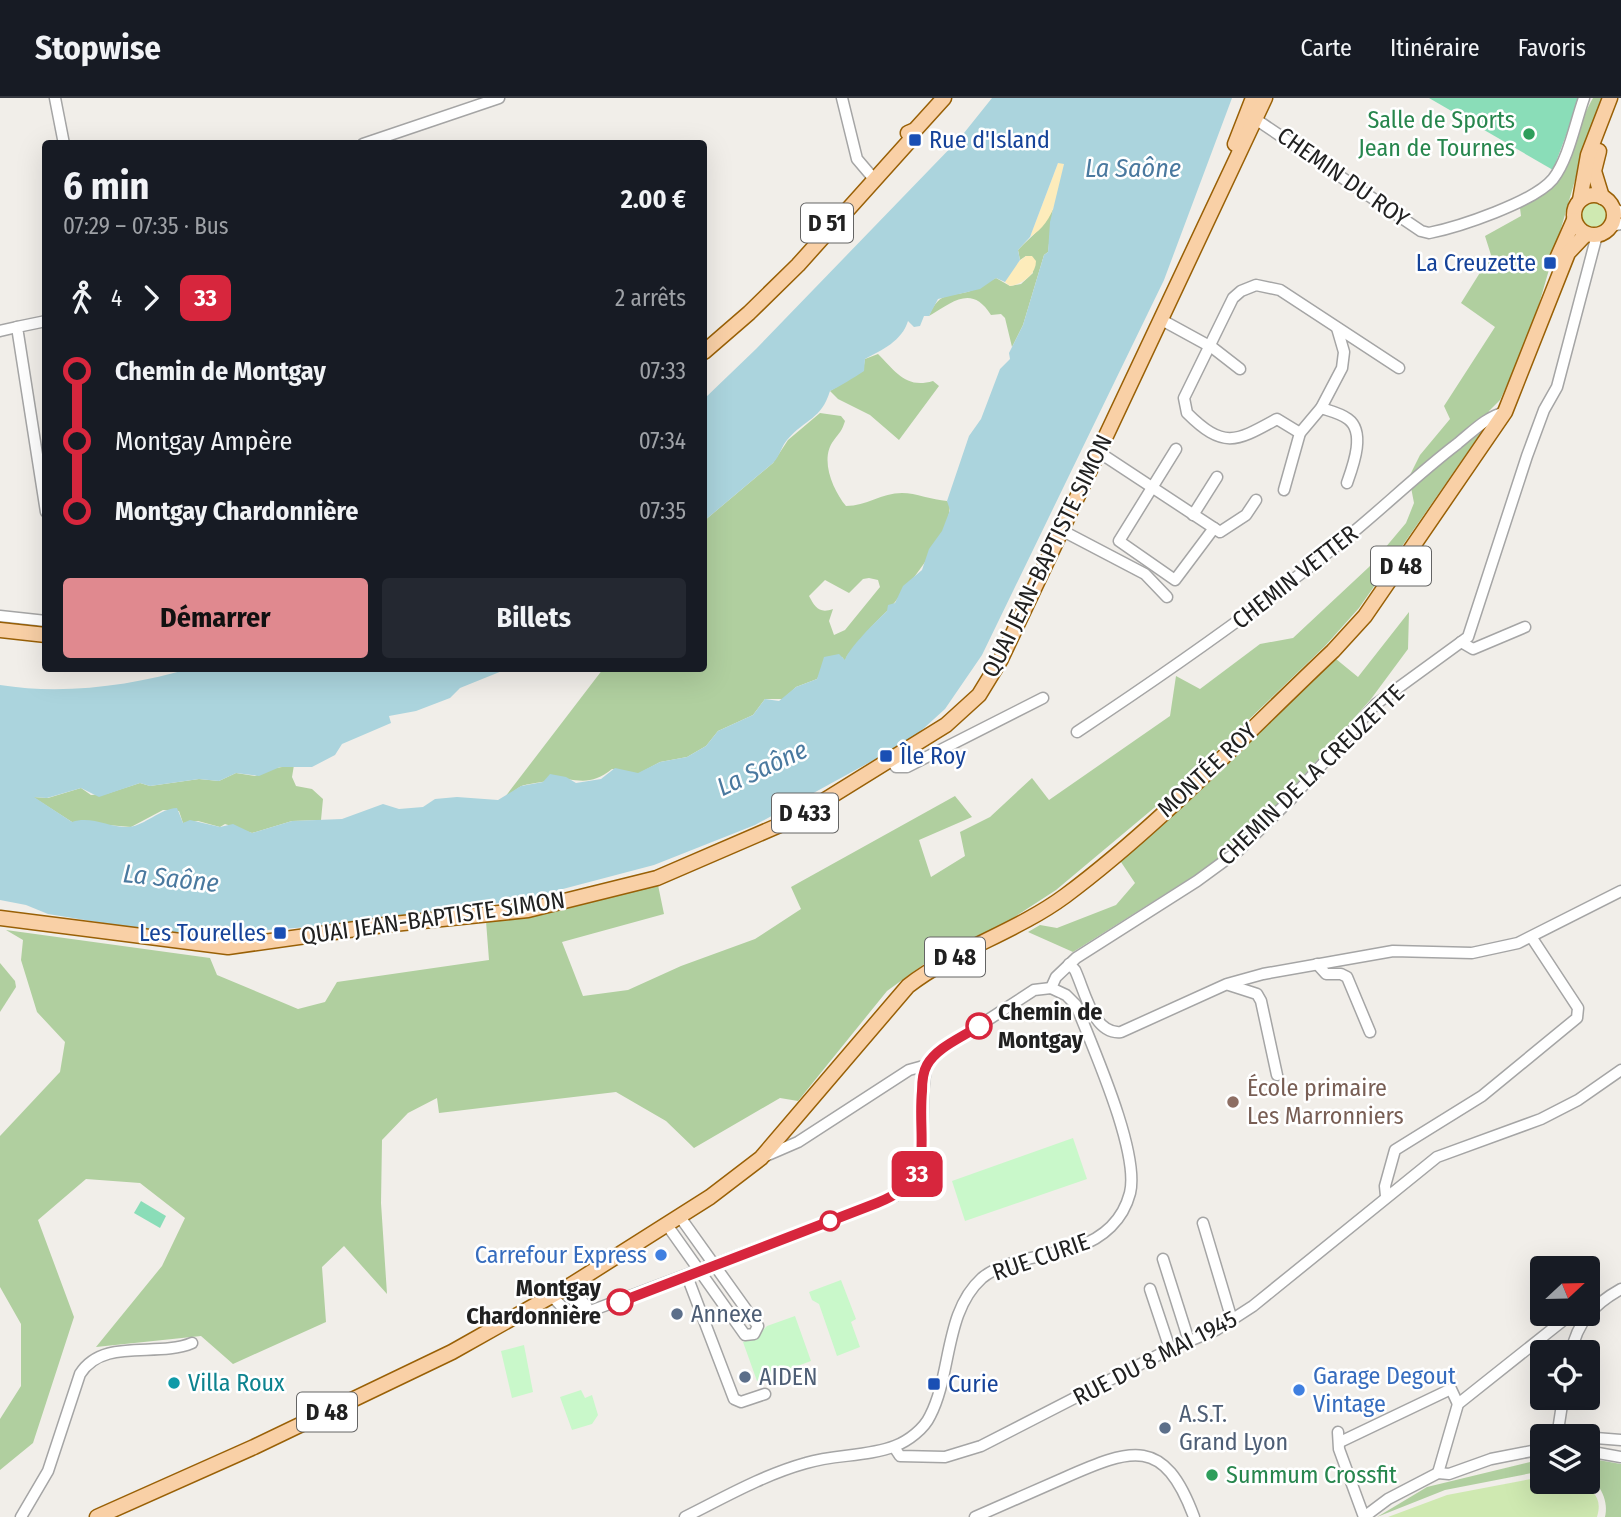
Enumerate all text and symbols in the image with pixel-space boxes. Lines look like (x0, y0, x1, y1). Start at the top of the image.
text: Stopwise (35, 28, 161, 68)
text: Carte (1301, 34, 1352, 62)
text: Itinéraire (1390, 34, 1480, 62)
text: Favoris (1518, 34, 1586, 62)
place label: Salle de Sports Jean de Tournes (1358, 106, 1515, 162)
street label: CHEMIN DU ROY (1272, 121, 1414, 233)
place label: Rue d'Island (929, 126, 1050, 154)
marker: Salle de Sports Jean de Tournes (1521, 126, 1537, 142)
marker: Rue d'Island (907, 132, 923, 148)
water label: La Saône (1085, 153, 1181, 184)
text: 6 min (63, 163, 150, 209)
text: 2.00 € (621, 184, 686, 215)
road number: D 51 (801, 204, 853, 242)
text: 07:29 – 07:35 · Bus (63, 212, 229, 240)
place label: La Creuzette (1416, 249, 1536, 277)
marker: La Creuzette (1542, 255, 1558, 271)
icon: walk (63, 279, 101, 317)
icon: forward (132, 279, 170, 317)
text: 4 (111, 284, 122, 312)
text: 33 (194, 284, 217, 312)
text: 2 arrêts (615, 284, 686, 312)
text: Chemin de Montgay (115, 356, 326, 387)
text: 07:33 (639, 357, 686, 385)
text: Montgay Ampère (115, 426, 292, 457)
text: 07:34 (639, 427, 686, 455)
street label: QUAI JEAN-BAPTISTE SIMON (976, 430, 1118, 682)
text: Montgay Chardonnière (115, 496, 359, 527)
text: 07:35 (639, 497, 686, 525)
street label: CHEMIN VETTER (1227, 519, 1363, 635)
road number: D 48 (1371, 546, 1431, 586)
button: Démarrer (63, 578, 368, 658)
button: Billets (382, 578, 686, 658)
street label: CHEMIN DE LA CREUZETTE (1212, 679, 1410, 871)
street label: MONTÉE ROY (1151, 716, 1262, 823)
water label: La Saône (712, 734, 812, 803)
place label: Île Roy (899, 742, 966, 770)
marker: Île Roy (878, 748, 894, 764)
road number: D 433 (772, 793, 838, 832)
water label: La Saône (122, 858, 220, 899)
street label: QUAI JEAN-BAPTISTE SIMON (299, 886, 567, 950)
place label: Les Tourelles (139, 919, 266, 947)
marker: Les Tourelles (272, 925, 288, 941)
road number: D 48 (925, 937, 985, 976)
place label: Chemin de Montgay (998, 998, 1102, 1054)
marker: Chemin de Montgay (966, 1013, 992, 1039)
place label: École primaire Les Marronniers (1247, 1073, 1404, 1130)
marker: École primaire Les Marronniers (1225, 1094, 1241, 1110)
line badge: 33 (886, 1151, 948, 1197)
text: 33 (906, 1160, 928, 1188)
unlabelled marker (820, 1211, 840, 1231)
street label: RUE CURIE (989, 1227, 1093, 1287)
place label: Carrefour Express (475, 1241, 647, 1269)
marker: Carrefour Express (653, 1247, 669, 1263)
north arrow (1530, 1256, 1600, 1326)
map controls (1530, 1256, 1600, 1494)
place label: Montgay Chardonnière (466, 1274, 602, 1330)
marker: Montgay Chardonnière (607, 1289, 633, 1315)
place label: Annexe (691, 1300, 763, 1328)
street label: RUE DU 8 MAI 1945 (1068, 1305, 1242, 1411)
marker: Annexe (669, 1306, 685, 1322)
button: locate (1530, 1340, 1600, 1410)
place label: Garage Degout Vintage (1313, 1362, 1456, 1418)
place label: AIDEN (759, 1363, 818, 1391)
place label: Villa Roux (188, 1369, 285, 1397)
marker: AIDEN (737, 1369, 753, 1385)
place label: Curie (948, 1370, 999, 1398)
marker: Villa Roux (166, 1375, 182, 1391)
marker: Curie (926, 1376, 942, 1392)
marker: Garage Degout Vintage (1291, 1382, 1307, 1398)
road number: D 48 (297, 1392, 357, 1432)
place label: A.S.T. Grand Lyon (1179, 1400, 1288, 1456)
marker: A.S.T. Grand Lyon (1157, 1420, 1173, 1436)
button: layers (1530, 1424, 1600, 1494)
place label: Summum Crossfit (1226, 1461, 1397, 1489)
marker: Summum Crossfit (1204, 1467, 1220, 1483)

